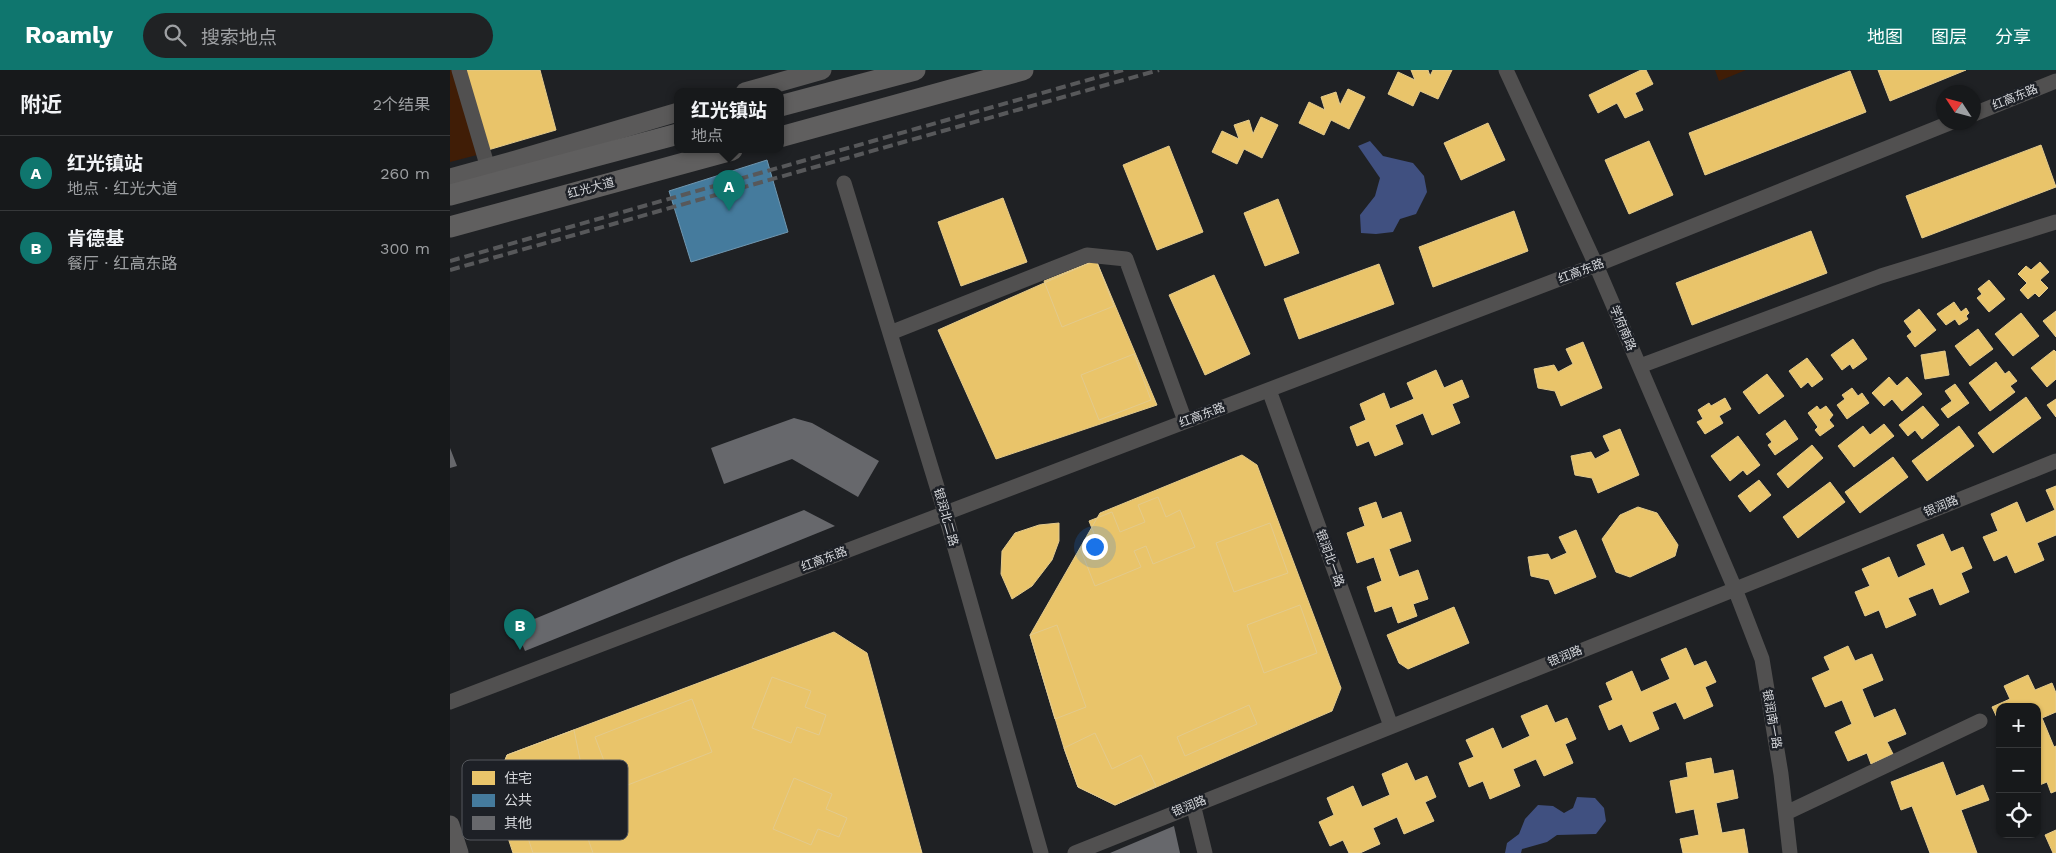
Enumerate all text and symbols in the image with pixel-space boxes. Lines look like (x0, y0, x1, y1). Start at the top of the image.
search box (143, 13, 493, 58)
text: Roamly (25, 21, 113, 49)
icon: search (161, 21, 189, 49)
text: 搜索地点 (201, 26, 277, 49)
text: 地图 (1867, 26, 1903, 47)
text: 图层 (1931, 26, 1967, 47)
text: 分享 (1995, 26, 2031, 47)
street label: 红高东路 (1990, 82, 2040, 112)
north arrow (1936, 85, 1981, 130)
popup (674, 88, 784, 153)
text: 附近 (20, 92, 62, 117)
text: 2个结果 (373, 95, 430, 114)
text: 红光镇站 (691, 99, 767, 122)
text: 地点 (691, 126, 723, 145)
text: 红光镇站 (67, 152, 143, 175)
text: A (31, 164, 41, 183)
text: 260 m (380, 164, 430, 183)
pin: A (713, 170, 745, 211)
street label: 红光大道 (566, 175, 616, 201)
text: 地点 · 红光大道 (67, 179, 178, 198)
text: 肯德基 (67, 227, 124, 250)
text: B (31, 239, 41, 258)
text: 300 m (380, 239, 430, 258)
text: 餐厅 · 红高东路 (67, 254, 178, 273)
street label: 红高东路 (1556, 256, 1606, 286)
street label: 学府南路 (1607, 303, 1639, 353)
street label: 红高东路 (1177, 400, 1227, 430)
street label: 银润北二路 (931, 486, 961, 548)
street label: 银润路 (1922, 493, 1960, 519)
street label: 银润北一路 (1313, 527, 1347, 589)
your location (1082, 534, 1108, 560)
street label: 红高东路 (799, 544, 849, 574)
pin: B (504, 609, 536, 650)
street label: 银润路 (1546, 643, 1584, 669)
street label: 银润南一路 (1760, 688, 1784, 750)
map controls (1996, 703, 2041, 838)
button: + (1996, 703, 2041, 748)
button: − (1996, 748, 2041, 793)
legend (462, 760, 628, 840)
text: 住宅 (504, 770, 532, 786)
text: 公共 (504, 792, 532, 808)
street label: 银润路 (1170, 793, 1208, 819)
button: locate (1996, 793, 2041, 838)
text: 其他 (504, 815, 532, 831)

